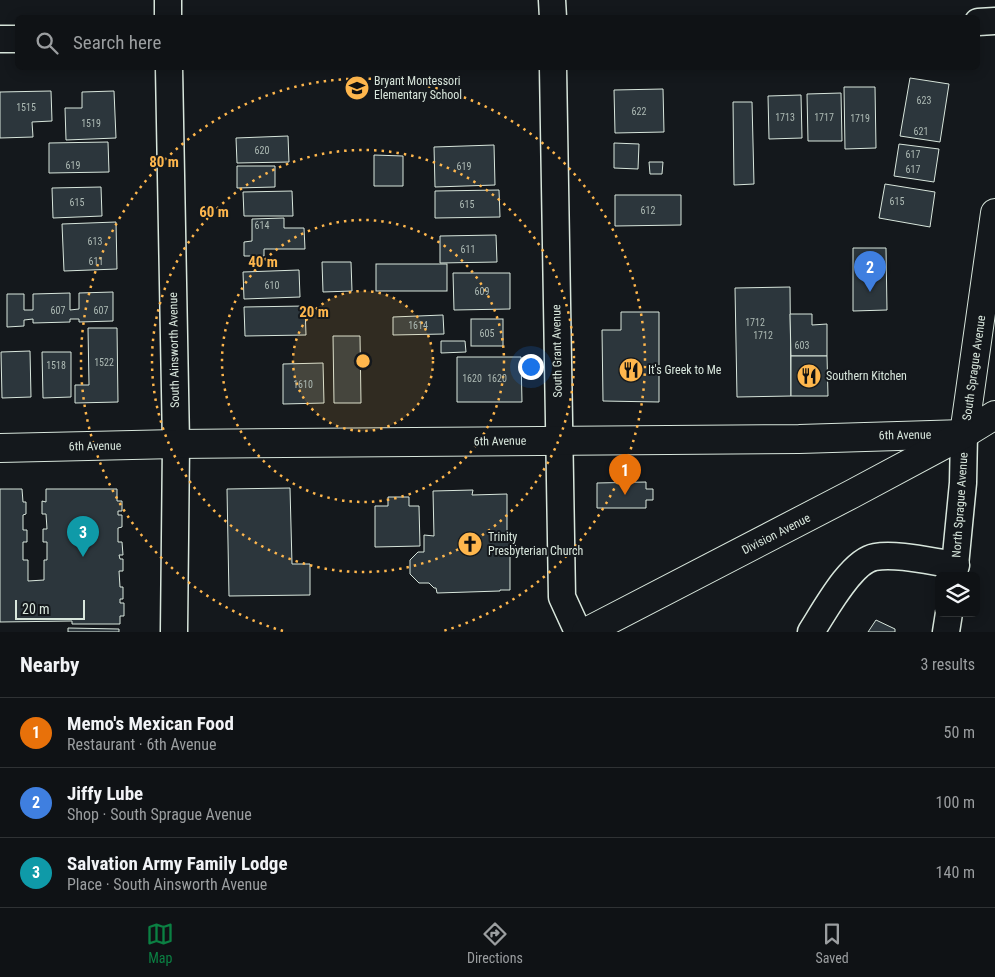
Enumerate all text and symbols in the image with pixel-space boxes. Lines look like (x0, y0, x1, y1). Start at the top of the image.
search box (15, 15, 980, 70)
icon: search (33, 29, 61, 57)
text: Search here (73, 31, 161, 54)
place label: Bryant Montessori Elementary School (374, 74, 462, 102)
school or university icon: Bryant Montessori Elementary School (344, 75, 370, 101)
house number: 623 (917, 95, 931, 106)
house number: 1515 (16, 102, 36, 113)
house number: 622 (632, 106, 646, 117)
house number: 1713 (775, 112, 795, 123)
house number: 1717 (814, 112, 834, 123)
house number: 1719 (850, 113, 870, 124)
house number: 1519 (81, 118, 101, 129)
house number: 621 (914, 126, 928, 137)
house number: 620 (255, 145, 269, 156)
house number: 617 (906, 149, 920, 160)
text: 80 m (149, 153, 179, 171)
house number: 619 (66, 160, 80, 171)
house number: 619 (457, 161, 471, 172)
house number: 617 (906, 164, 920, 175)
house number: 615 (890, 196, 904, 207)
house number: 615 (70, 197, 84, 208)
house number: 615 (460, 199, 474, 210)
text: 60 m (199, 203, 229, 221)
house number: 612 (641, 205, 655, 216)
house number: 614 (255, 220, 269, 231)
house number: 613 (88, 236, 102, 247)
house number: 611 (461, 244, 475, 255)
pin: 2 (854, 251, 886, 292)
text: 40 m (248, 253, 278, 271)
house number: 611 (89, 256, 103, 267)
house number: 610 (265, 280, 279, 291)
house number: 609 (475, 286, 489, 297)
street label: South Ainsworth Avenue (166, 292, 182, 408)
text: 20 m (299, 303, 329, 321)
street label: South Grant Avenue (549, 304, 565, 398)
house number: 607 (51, 305, 65, 316)
house number: 607 (94, 305, 108, 316)
street label: South Sprague Avenue (960, 314, 988, 422)
house number: 1712 (745, 317, 765, 328)
house number: 1614 (408, 320, 428, 331)
house number: 605 (480, 328, 494, 339)
house number: 1712 (753, 330, 773, 341)
house number: 603 (795, 340, 809, 351)
centre of rings (354, 352, 372, 370)
your location (518, 354, 544, 380)
house number: 1522 (94, 357, 114, 368)
restaurant icon: It's Greek to Me (618, 357, 644, 383)
house number: 1518 (46, 360, 66, 371)
place label: It's Greek to Me (648, 363, 722, 377)
restaurant icon: Southern Kitchen (796, 363, 822, 389)
place label: Southern Kitchen (826, 369, 907, 383)
house number: 1620 (462, 373, 482, 384)
house number: 1620 (487, 373, 507, 384)
house number: 1610 (293, 379, 313, 390)
street label: 6th Avenue (879, 428, 932, 442)
street label: 6th Avenue (474, 434, 527, 448)
street label: 6th Avenue (69, 439, 122, 453)
street label: North Sprague Avenue (949, 452, 971, 558)
pin: 1 (609, 454, 641, 495)
street label: Division Avenue (739, 511, 813, 557)
pin: 3 (67, 516, 99, 557)
place label: Trinity Presbyterian Church (488, 530, 584, 558)
church icon: Trinity Presbyterian Church (457, 531, 483, 557)
map controls (935, 572, 980, 617)
button: layers (935, 572, 980, 617)
scale bar (15, 597, 85, 620)
text: 20 m (22, 601, 50, 617)
text: Nearby (20, 653, 79, 677)
text: 3 results (920, 655, 975, 674)
text: Memo's Mexican Food (67, 712, 234, 735)
text: 1 (32, 723, 40, 742)
text: 50 m (943, 723, 975, 742)
text: Restaurant · 6th Avenue (67, 735, 216, 754)
text: Jiffy Lube (67, 782, 143, 805)
text: 2 (32, 793, 40, 812)
text: 100 m (936, 793, 975, 812)
text: Shop · South Sprague Avenue (67, 805, 252, 824)
text: Salvation Army Family Lodge (67, 852, 288, 875)
text: 3 (32, 863, 40, 882)
text: 140 m (936, 863, 975, 882)
text: Place · South Ainsworth Avenue (67, 875, 267, 894)
tab: Map (146, 920, 174, 966)
tab: Directions (467, 920, 523, 966)
tab: Saved (815, 920, 849, 966)

